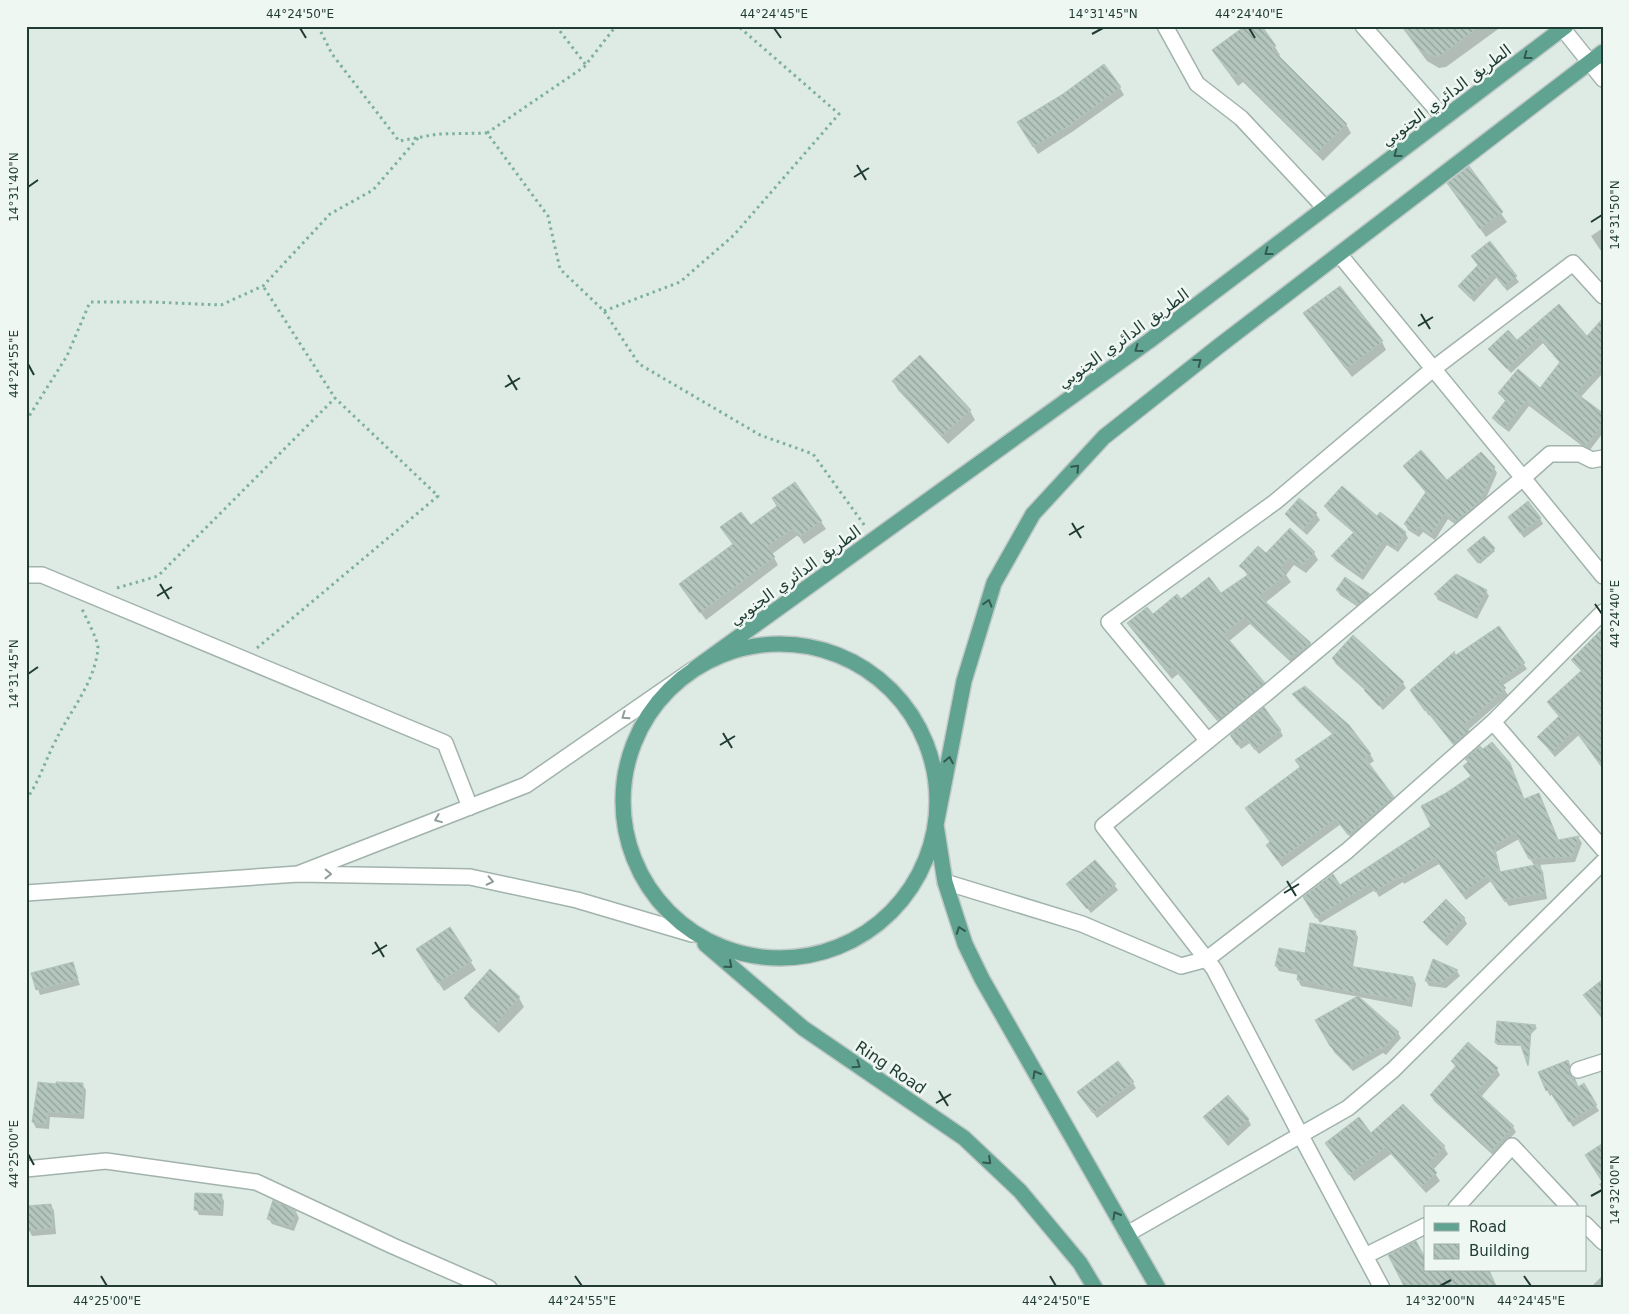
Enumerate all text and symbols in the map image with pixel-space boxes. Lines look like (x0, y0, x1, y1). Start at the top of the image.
text: 44°24'50"E (266, 7, 334, 21)
text: 44°24'45"E (740, 7, 808, 21)
text: 14°31'45"N (1068, 7, 1138, 21)
text: 44°24'40"E (1215, 7, 1283, 21)
street label: الطريق الدائري الجنوبي (1378, 40, 1516, 151)
one-way arrow (1524, 50, 1533, 58)
one-way arrow (1394, 148, 1403, 156)
text: 14°31'40"N (7, 152, 21, 222)
text: 14°31'50"N (1608, 180, 1622, 250)
one-way arrow (1265, 246, 1274, 254)
street label: الطريق الدائري الجنوبي (1054, 284, 1193, 393)
text: 44°24'55"E (7, 330, 21, 398)
one-way arrow (1135, 344, 1144, 352)
one-way arrow (1192, 360, 1201, 368)
one-way arrow (1070, 465, 1079, 474)
street label: الطريق الدائري الجنوبي (726, 521, 865, 630)
text: 44°24'40"E (1608, 580, 1622, 648)
one-way arrow (982, 599, 992, 607)
text: 14°31'45"N (7, 639, 21, 709)
one-way arrow (621, 710, 631, 719)
one-way arrow (943, 756, 954, 765)
one-way arrow (434, 813, 443, 824)
one-way arrow (325, 869, 333, 880)
one-way arrow (486, 875, 495, 886)
one-way arrow (956, 926, 966, 935)
one-way arrow (724, 960, 733, 969)
street label: Ring Road (852, 1037, 930, 1098)
one-way arrow (852, 1059, 861, 1069)
one-way arrow (1032, 1070, 1042, 1079)
text: 44°25'00"E (7, 1120, 21, 1188)
one-way arrow (982, 1155, 991, 1164)
text: 14°32'00"N (1608, 1155, 1622, 1225)
legend (1424, 1206, 1586, 1272)
one-way arrow (1112, 1211, 1122, 1220)
text: Road (1469, 1218, 1507, 1236)
text: Building (1469, 1242, 1530, 1260)
text: 44°25'00"E (73, 1294, 141, 1308)
text: 44°24'55"E (548, 1294, 616, 1308)
text: 44°24'50"E (1022, 1294, 1090, 1308)
text: 14°32'00"N (1405, 1294, 1475, 1308)
text: 44°24'45"E (1497, 1294, 1565, 1308)

